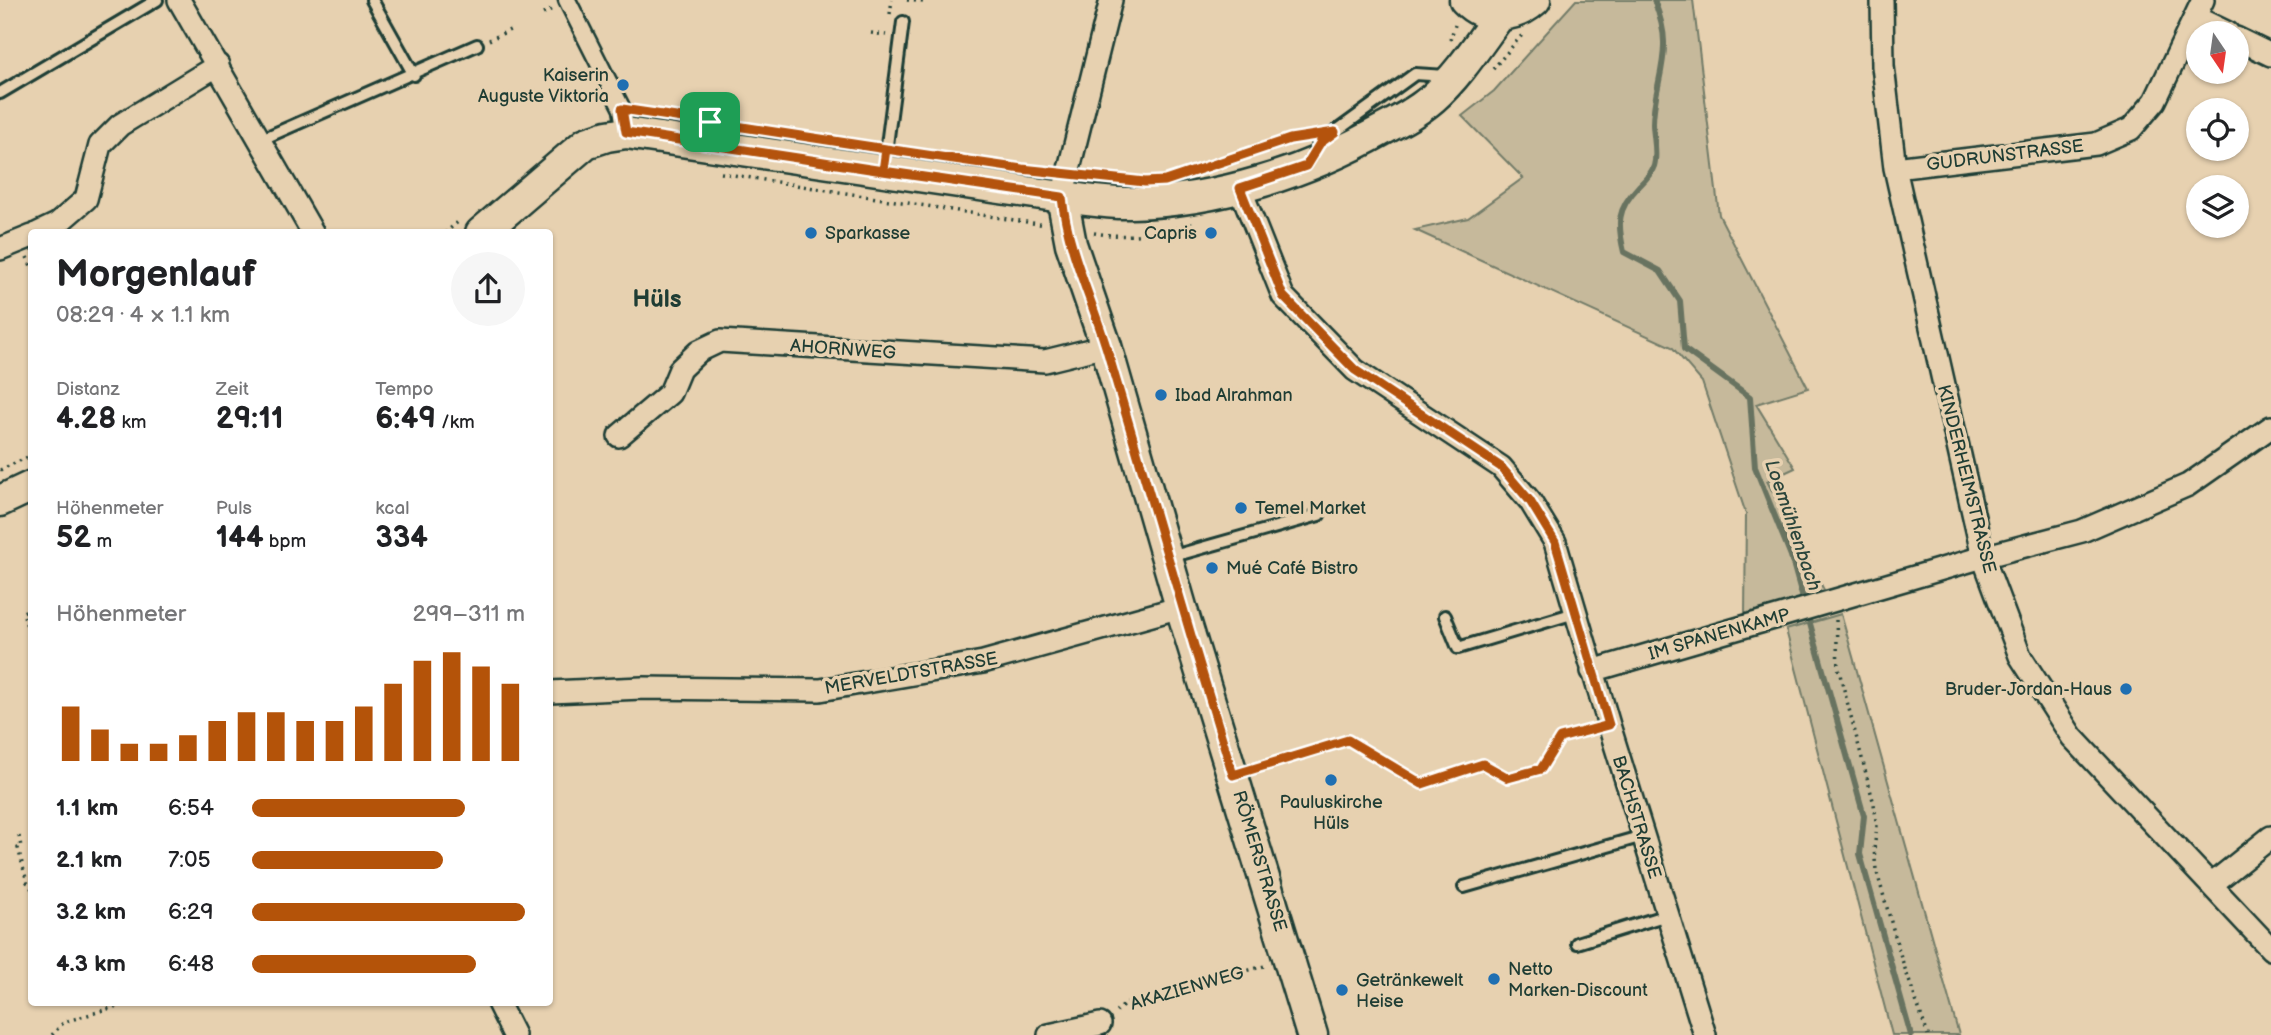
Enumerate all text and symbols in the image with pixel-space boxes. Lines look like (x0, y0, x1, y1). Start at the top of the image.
north arrow (2186, 21, 2249, 84)
map controls (2186, 21, 2249, 238)
place label: Kaiserin Auguste Viktoria (478, 65, 609, 107)
marker: Kaiserin Auguste Viktoria (615, 77, 631, 93)
pin (680, 92, 740, 152)
button: locate (2186, 98, 2249, 161)
icon: arrive (691, 103, 729, 141)
street label: GUDRUNSTRASSE (1925, 135, 2085, 176)
button: layers (2186, 175, 2249, 238)
place label: Sparkasse (825, 223, 911, 244)
place label: Capris (1144, 223, 1197, 244)
marker: Sparkasse (803, 225, 819, 241)
marker: Capris (1203, 225, 1219, 241)
text: Morgenlauf (56, 252, 256, 297)
button: share (451, 252, 525, 326)
district label: Hüls (632, 285, 682, 314)
text: 08:29 · 4 × 1.1 km (56, 301, 230, 329)
street label: AHORNWEG (789, 335, 897, 364)
text: Distanz (56, 378, 120, 401)
text: Zeit (216, 378, 249, 401)
text: Tempo (375, 378, 434, 401)
street label: KINDERHEIMSTRASSE (1933, 383, 2000, 576)
place label: Ibad Alrahman (1175, 385, 1293, 406)
marker: Ibad Alrahman (1153, 387, 1169, 403)
text: 4.28 (56, 401, 116, 437)
text: 29:11 (216, 401, 284, 437)
text: 6:49 (375, 401, 436, 437)
text: km (116, 411, 146, 434)
text: /km (436, 411, 475, 434)
water label: Loemühlenbach (1759, 457, 1826, 594)
text: Höhenmeter (56, 497, 163, 520)
text: Puls (216, 497, 252, 520)
text: kcal (375, 497, 409, 520)
place label: Temel Market (1255, 498, 1366, 519)
marker: Temel Market (1233, 500, 1249, 516)
text: 52 (56, 520, 91, 556)
text: 144 (216, 520, 264, 556)
text: 334 (375, 520, 428, 556)
text: m (91, 530, 112, 553)
text: bpm (264, 530, 306, 553)
place label: Mué Café Bistro (1226, 558, 1358, 579)
marker: Mué Café Bistro (1204, 560, 1220, 576)
text: Höhenmeter (56, 600, 186, 628)
text: 299–311 m (413, 600, 525, 628)
street label: IM SPANENKAMP (1646, 604, 1793, 665)
street label: MERVELDTSTRASSE (823, 648, 999, 699)
place label: Bruder-Jordan-Haus (1945, 679, 2112, 700)
marker: Bruder-Jordan-Haus (2118, 681, 2134, 697)
street label: BACHSTRASSE (1608, 753, 1665, 881)
marker: Pauluskirche Hüls (1323, 772, 1339, 788)
street label: RÖMERSTRASSE (1228, 788, 1292, 934)
place label: Pauluskirche Hüls (1279, 792, 1383, 834)
text: 1.1 km (56, 794, 118, 822)
text: 6:54 (168, 794, 214, 822)
text: 2.1 km (56, 846, 122, 874)
text: 7:05 (168, 846, 211, 874)
text: 3.2 km (56, 898, 126, 926)
text: 6:29 (168, 898, 214, 926)
text: 4.3 km (56, 950, 126, 978)
text: 6:48 (168, 950, 214, 978)
place label: Netto Marken-Discount (1508, 959, 1648, 1001)
street label: AKAZIENWEG (1128, 962, 1246, 1015)
place label: Getränkewelt Heise (1356, 970, 1464, 1012)
marker: Netto Marken-Discount (1486, 971, 1502, 987)
marker: Getränkewelt Heise (1334, 982, 1350, 998)

